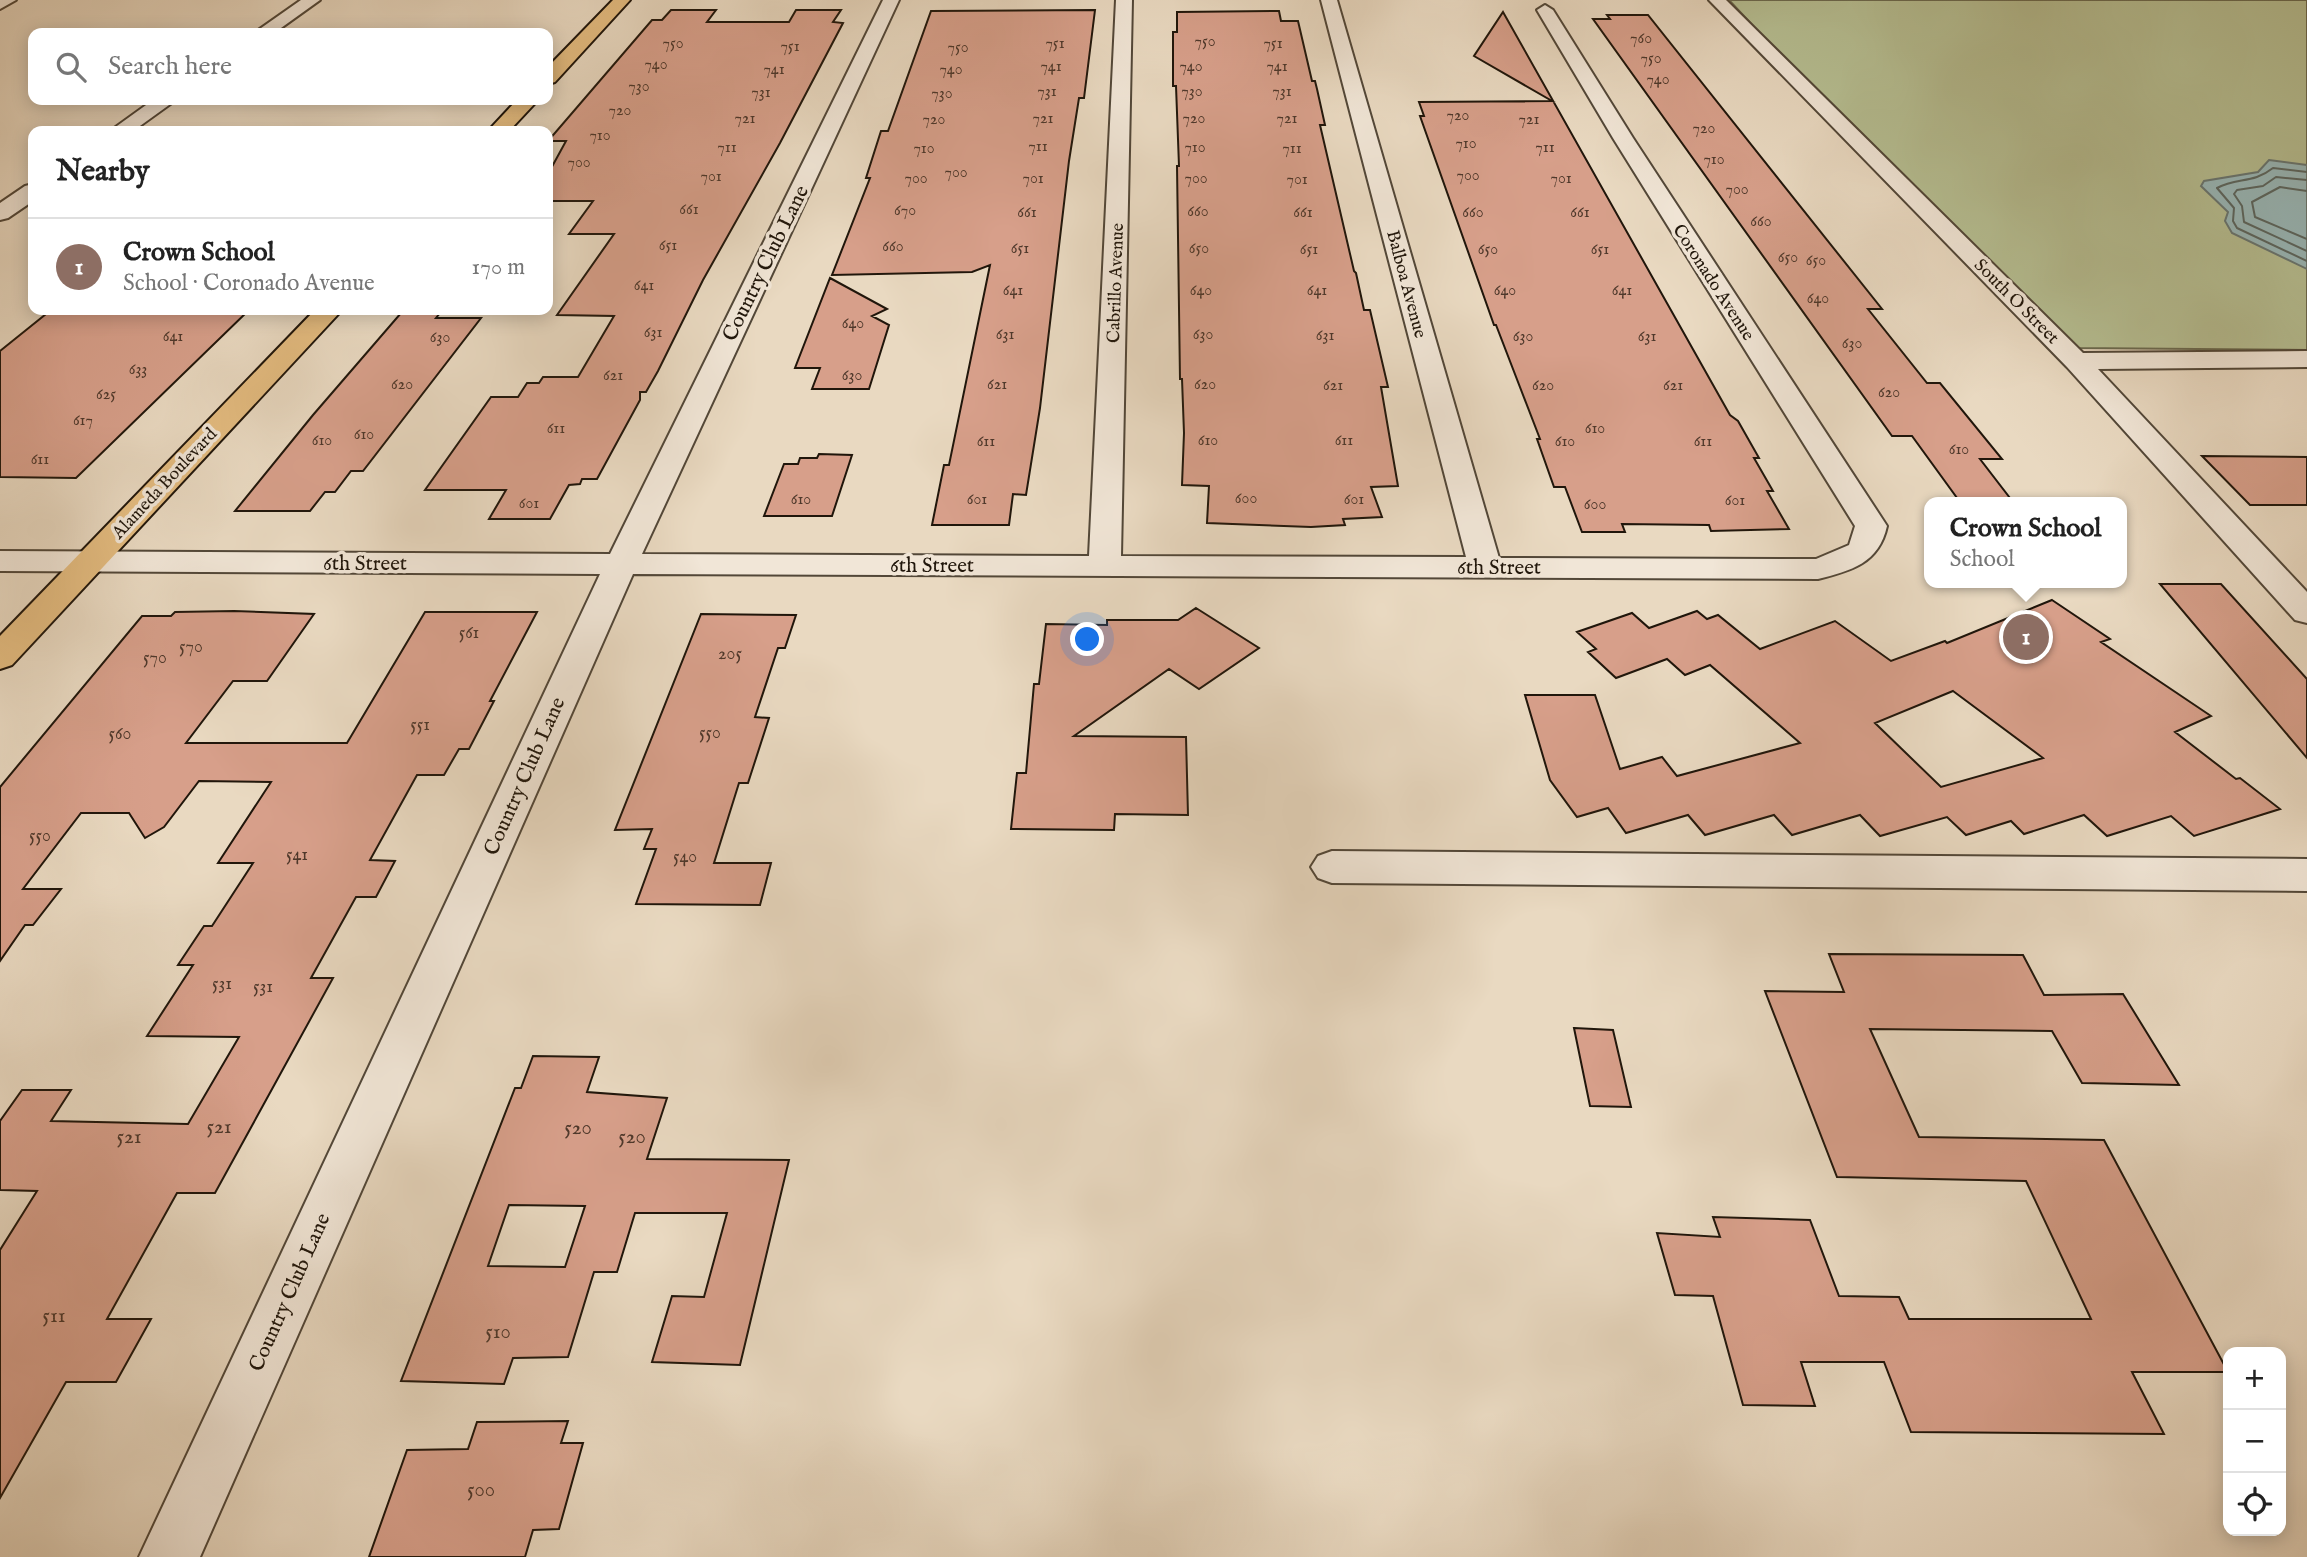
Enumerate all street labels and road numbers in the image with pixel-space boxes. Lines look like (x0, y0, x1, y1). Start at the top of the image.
street label: Country Club Lane (717, 181, 816, 346)
street label: Coronado Avenue (1667, 220, 1759, 345)
street label: Cabrillo Avenue (1103, 223, 1130, 343)
street label: Balboa Avenue (1380, 228, 1431, 341)
street label: South O Street (1968, 255, 2063, 350)
street label: Alameda Boulevard (107, 423, 223, 545)
street label: 6th Street (323, 551, 407, 578)
street label: 6th Street (890, 553, 974, 580)
street label: 6th Street (1457, 555, 1541, 582)
street label: Country Club Lane (478, 693, 572, 860)
street label: Country Club Lane (243, 1209, 337, 1376)

